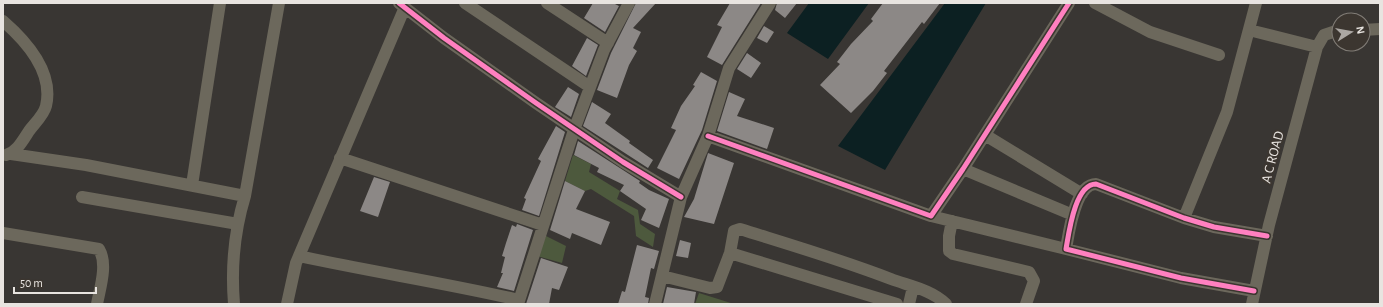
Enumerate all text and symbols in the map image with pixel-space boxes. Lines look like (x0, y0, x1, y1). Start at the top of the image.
north arrow (1331, 12, 1371, 52)
text: N (1354, 25, 1366, 35)
street label: A C ROAD (1259, 130, 1287, 185)
scale bar (14, 269, 96, 295)
text: 50 m (20, 277, 43, 289)

